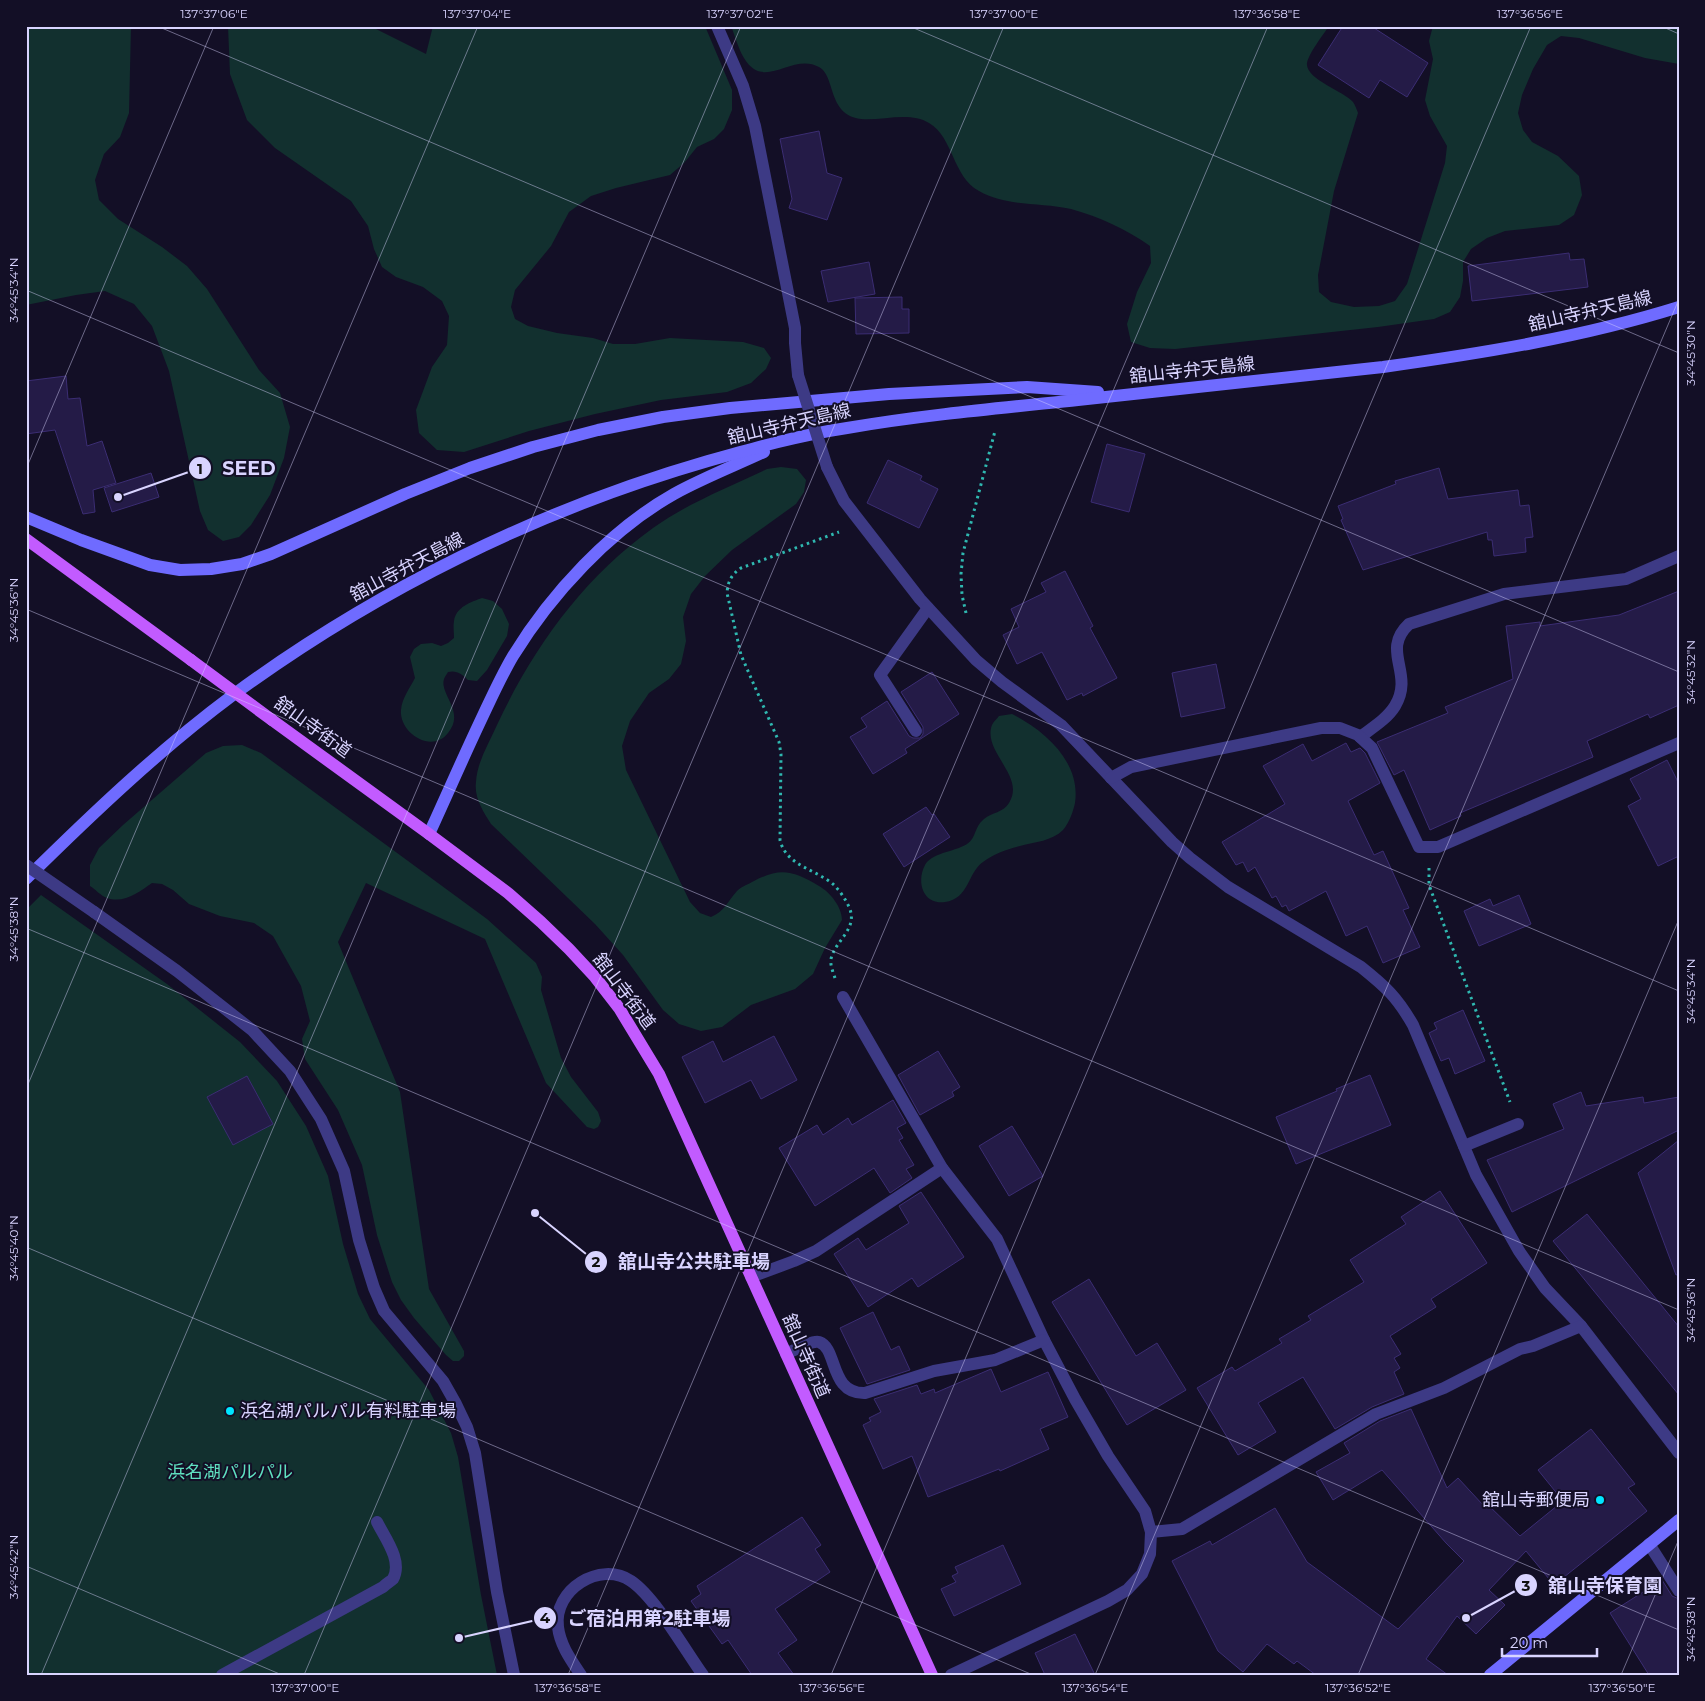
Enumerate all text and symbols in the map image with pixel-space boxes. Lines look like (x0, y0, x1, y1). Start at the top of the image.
text: 137°37'06"E (180, 6, 248, 21)
text: 137°37'04"E (443, 6, 511, 21)
text: 137°37'02"E (706, 6, 774, 21)
text: 137°37'00"E (970, 6, 1038, 21)
text: 137°36'58"E (1234, 6, 1300, 21)
text: 137°36'56"E (1497, 6, 1563, 21)
text: 34°45'34"N (6, 258, 21, 322)
street label: 舘山寺弁天島線 (1526, 286, 1654, 336)
text: 34°45'30"N (1683, 320, 1698, 386)
street label: 舘山寺弁天島線 (1128, 352, 1256, 388)
street label: 舘山寺弁天島線 (725, 399, 853, 449)
callout: SEED (187, 451, 286, 485)
text: SEED (222, 457, 276, 480)
text: 1 (197, 459, 203, 478)
street label: 舘山寺弁天島線 (346, 528, 468, 606)
text: 34°45'36"N (6, 578, 21, 642)
text: 34°45'32"N (1683, 640, 1698, 704)
street label: 舘山寺街道 (270, 692, 356, 762)
text: 34°45'38"N (6, 897, 21, 961)
street label: 舘山寺街道 (588, 948, 660, 1034)
text: 34°45'34"N (1683, 959, 1698, 1023)
text: 34°45'40"N (6, 1215, 21, 1281)
callout: 舘山寺公共駐車場 (583, 1245, 780, 1279)
text: 舘山寺公共駐車場 (618, 1250, 770, 1273)
text: 2 (592, 1252, 601, 1271)
text: 34°45'36"N (1683, 1278, 1698, 1342)
street label: 舘山寺街道 (778, 1310, 834, 1402)
place label: 浜名湖パルパル有料駐車場 (240, 1400, 456, 1422)
marker: 浜名湖パルパル有料駐車場 (224, 1405, 236, 1417)
park label: 浜名湖パルパル (167, 1461, 293, 1483)
place label: 舘山寺郵便局 (1482, 1489, 1590, 1511)
marker: 舘山寺郵便局 (1594, 1494, 1606, 1506)
text: 34°45'42"N (6, 1535, 21, 1599)
callout: 舘山寺保育園 (1513, 1568, 1672, 1602)
text: 舘山寺保育園 (1548, 1574, 1662, 1597)
text: 3 (1521, 1576, 1531, 1595)
text: 34°45'38"N (1683, 1597, 1698, 1661)
callout: ご宿泊用第2駐車場 (532, 1601, 740, 1635)
text: ご宿泊用第2駐車場 (567, 1607, 731, 1630)
text: 4 (540, 1608, 551, 1627)
scale bar (1502, 1626, 1598, 1658)
text: 20 m (1510, 1633, 1548, 1652)
text: 137°37'00"E (271, 1680, 339, 1695)
text: 137°36'58"E (535, 1680, 601, 1695)
text: 137°36'56"E (799, 1680, 865, 1695)
text: 137°36'54"E (1062, 1680, 1128, 1695)
text: 137°36'52"E (1325, 1680, 1391, 1695)
text: 137°36'50"E (1588, 1680, 1656, 1695)

